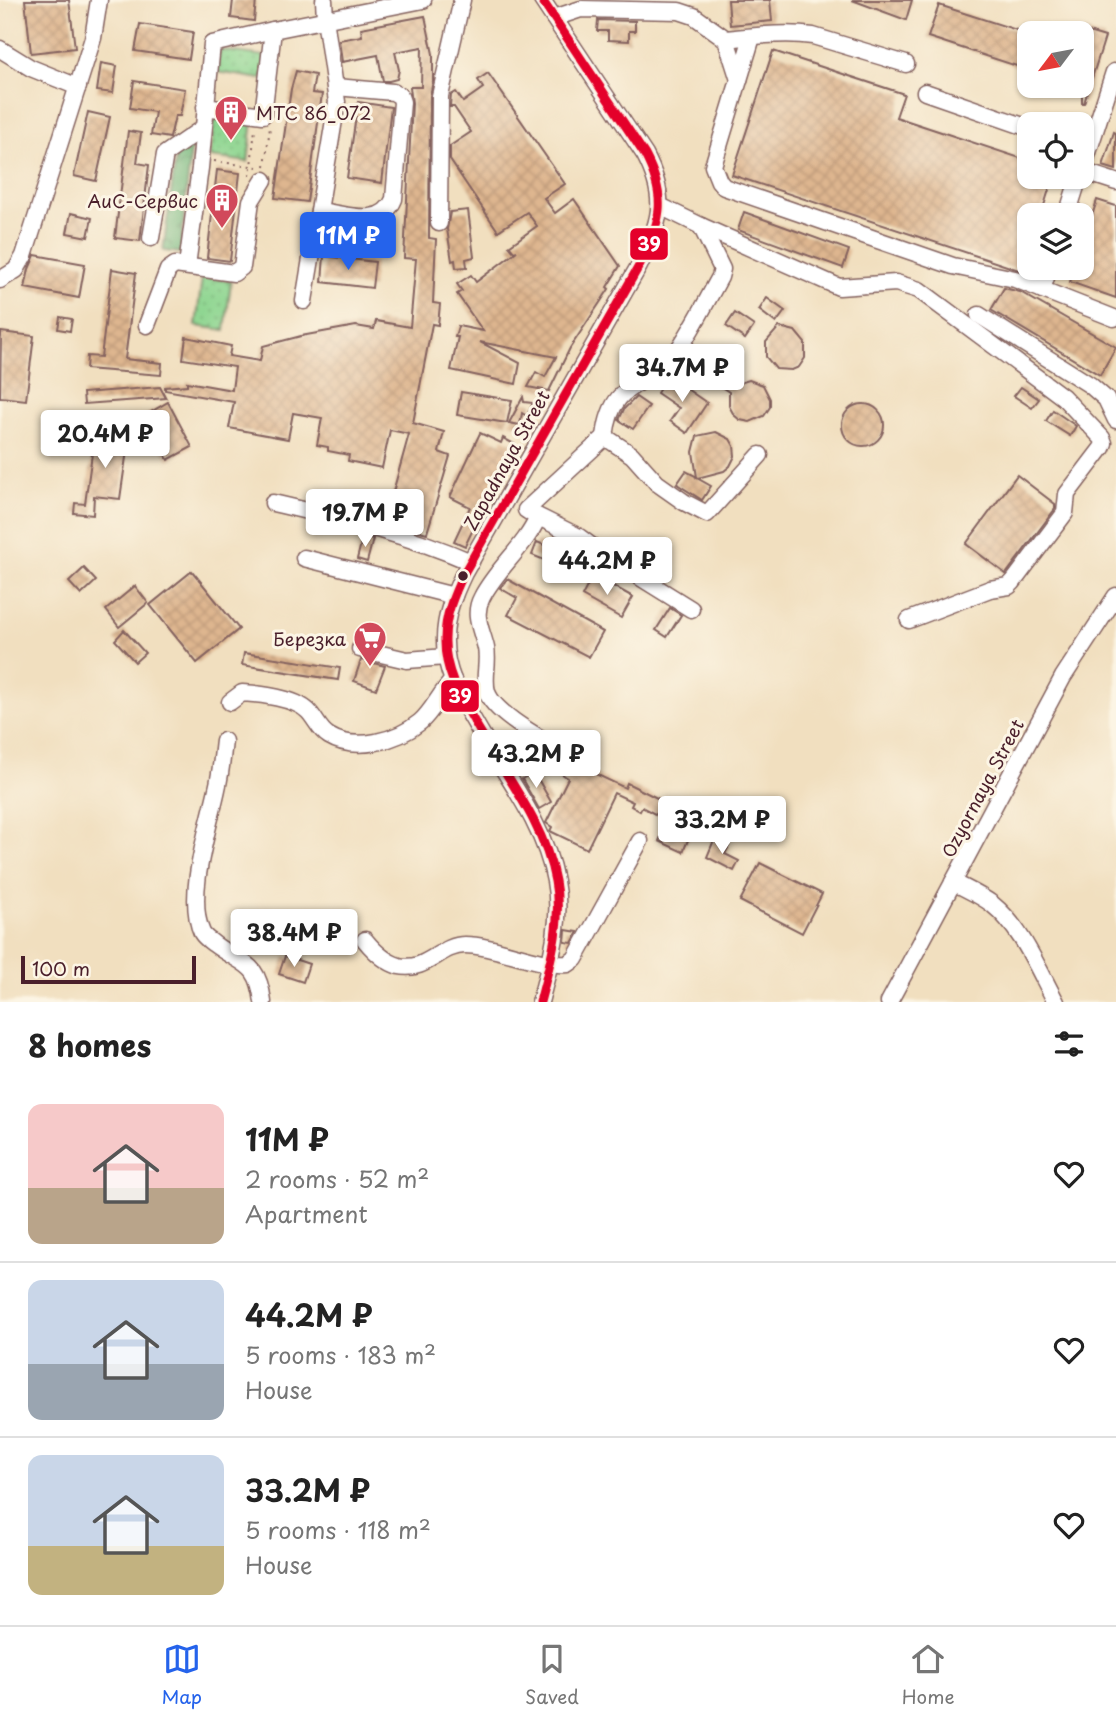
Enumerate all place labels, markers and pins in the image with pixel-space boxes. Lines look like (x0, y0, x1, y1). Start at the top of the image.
building icon: МТС 86_072 (212, 93, 250, 142)
place label: МТС 86_072 (256, 99, 372, 126)
building icon: АиС-Сервис (203, 181, 241, 230)
place label: АиС-Сервис (88, 187, 198, 214)
pin: 11M ₽ (299, 212, 397, 272)
pin: 34.7M ₽ (617, 344, 747, 404)
pin: 20.4M ₽ (40, 410, 170, 470)
pin: 19.7M ₽ (300, 490, 430, 549)
pin: 44.2M ₽ (542, 538, 672, 597)
unlabelled marker (456, 569, 470, 583)
supermarket icon: Березка (351, 619, 389, 668)
place label: Березка (273, 625, 347, 652)
pin: 43.2M ₽ (471, 730, 601, 790)
pin: 33.2M ₽ (657, 796, 787, 856)
pin: 38.4M ₽ (229, 909, 359, 969)

